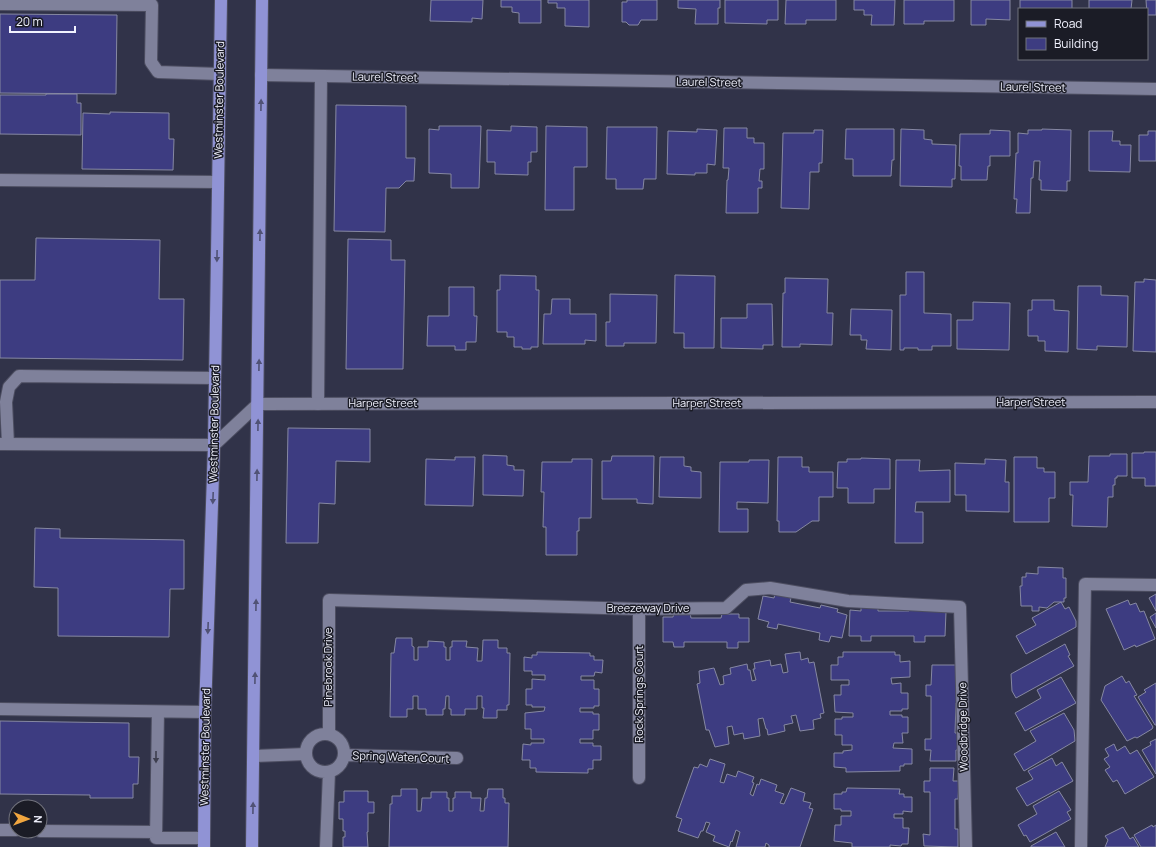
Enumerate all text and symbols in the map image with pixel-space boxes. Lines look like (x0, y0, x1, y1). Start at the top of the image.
scale bar (10, 8, 75, 34)
legend (1018, 8, 1148, 60)
text: 20 m (16, 13, 43, 30)
text: Road (1054, 15, 1082, 32)
text: Building (1054, 35, 1098, 52)
street label: Westminster Boulevard (210, 41, 227, 159)
street label: Laurel Street (352, 68, 418, 85)
street label: Laurel Street (676, 73, 742, 90)
street label: Laurel Street (1000, 78, 1066, 95)
one-way arrow (258, 98, 264, 111)
one-way arrow (257, 228, 263, 241)
one-way arrow (214, 250, 220, 263)
one-way arrow (256, 358, 262, 371)
street label: Westminster Boulevard (205, 365, 222, 483)
street label: Harper Street (996, 394, 1066, 409)
street label: Harper Street (348, 395, 418, 410)
street label: Harper Street (672, 395, 742, 410)
one-way arrow (255, 418, 261, 431)
one-way arrow (254, 468, 260, 481)
one-way arrow (209, 492, 216, 504)
one-way arrow (253, 598, 259, 611)
street label: Breezeway Drive (607, 600, 690, 615)
one-way arrow (205, 622, 211, 635)
street label: Pinebrook Drive (320, 627, 335, 706)
street label: Rock Springs Court (631, 645, 646, 743)
one-way arrow (252, 671, 258, 684)
street label: Woodbridge Drive (954, 682, 971, 772)
street label: Westminster Boulevard (196, 688, 213, 806)
street label: Spring Water Court (352, 747, 450, 766)
one-way arrow (153, 751, 159, 764)
north arrow (8, 799, 48, 839)
one-way arrow (250, 801, 256, 814)
text: N (31, 815, 46, 823)

